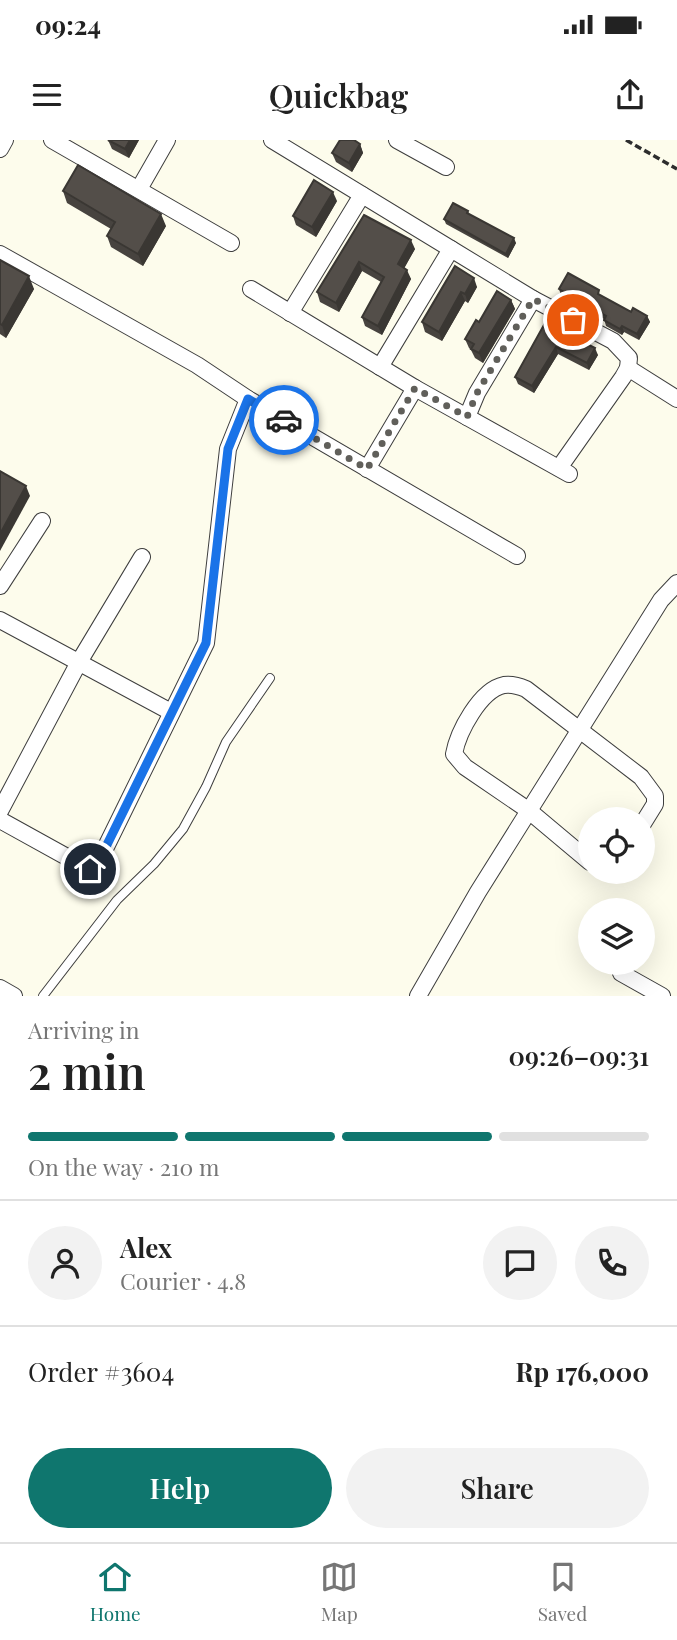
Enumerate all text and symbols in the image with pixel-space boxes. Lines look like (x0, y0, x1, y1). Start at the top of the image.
text: 09:24 (35, 7, 101, 42)
text: Quickbag (269, 73, 408, 116)
icon: menu (28, 76, 66, 114)
icon: share (611, 76, 649, 114)
pin (543, 290, 603, 350)
icon: bag (554, 301, 592, 339)
courier (249, 385, 319, 455)
icon: car (265, 401, 303, 439)
map controls (578, 807, 655, 975)
button: locate (578, 807, 655, 884)
pin (60, 839, 120, 899)
icon: home (71, 850, 109, 888)
button: layers (578, 898, 655, 975)
text: Arriving in (28, 1014, 140, 1045)
text: 09:26–09:31 (509, 1038, 649, 1073)
text: 2 min (28, 1040, 146, 1102)
text: On the way · 210 m (28, 1151, 220, 1182)
button: person (28, 1226, 102, 1300)
button: chat (483, 1226, 557, 1300)
button: phone (575, 1226, 649, 1300)
text: Alex (120, 1230, 172, 1265)
text: Courier · 4.8 (120, 1265, 246, 1296)
text: Order #3604 (28, 1354, 174, 1389)
text: Rp 176,000 (516, 1354, 649, 1389)
button: Help (28, 1448, 332, 1528)
button: Share (346, 1448, 649, 1528)
tab: Home (90, 1558, 141, 1626)
tab: Map (320, 1558, 358, 1626)
tab: Saved (538, 1558, 587, 1626)

